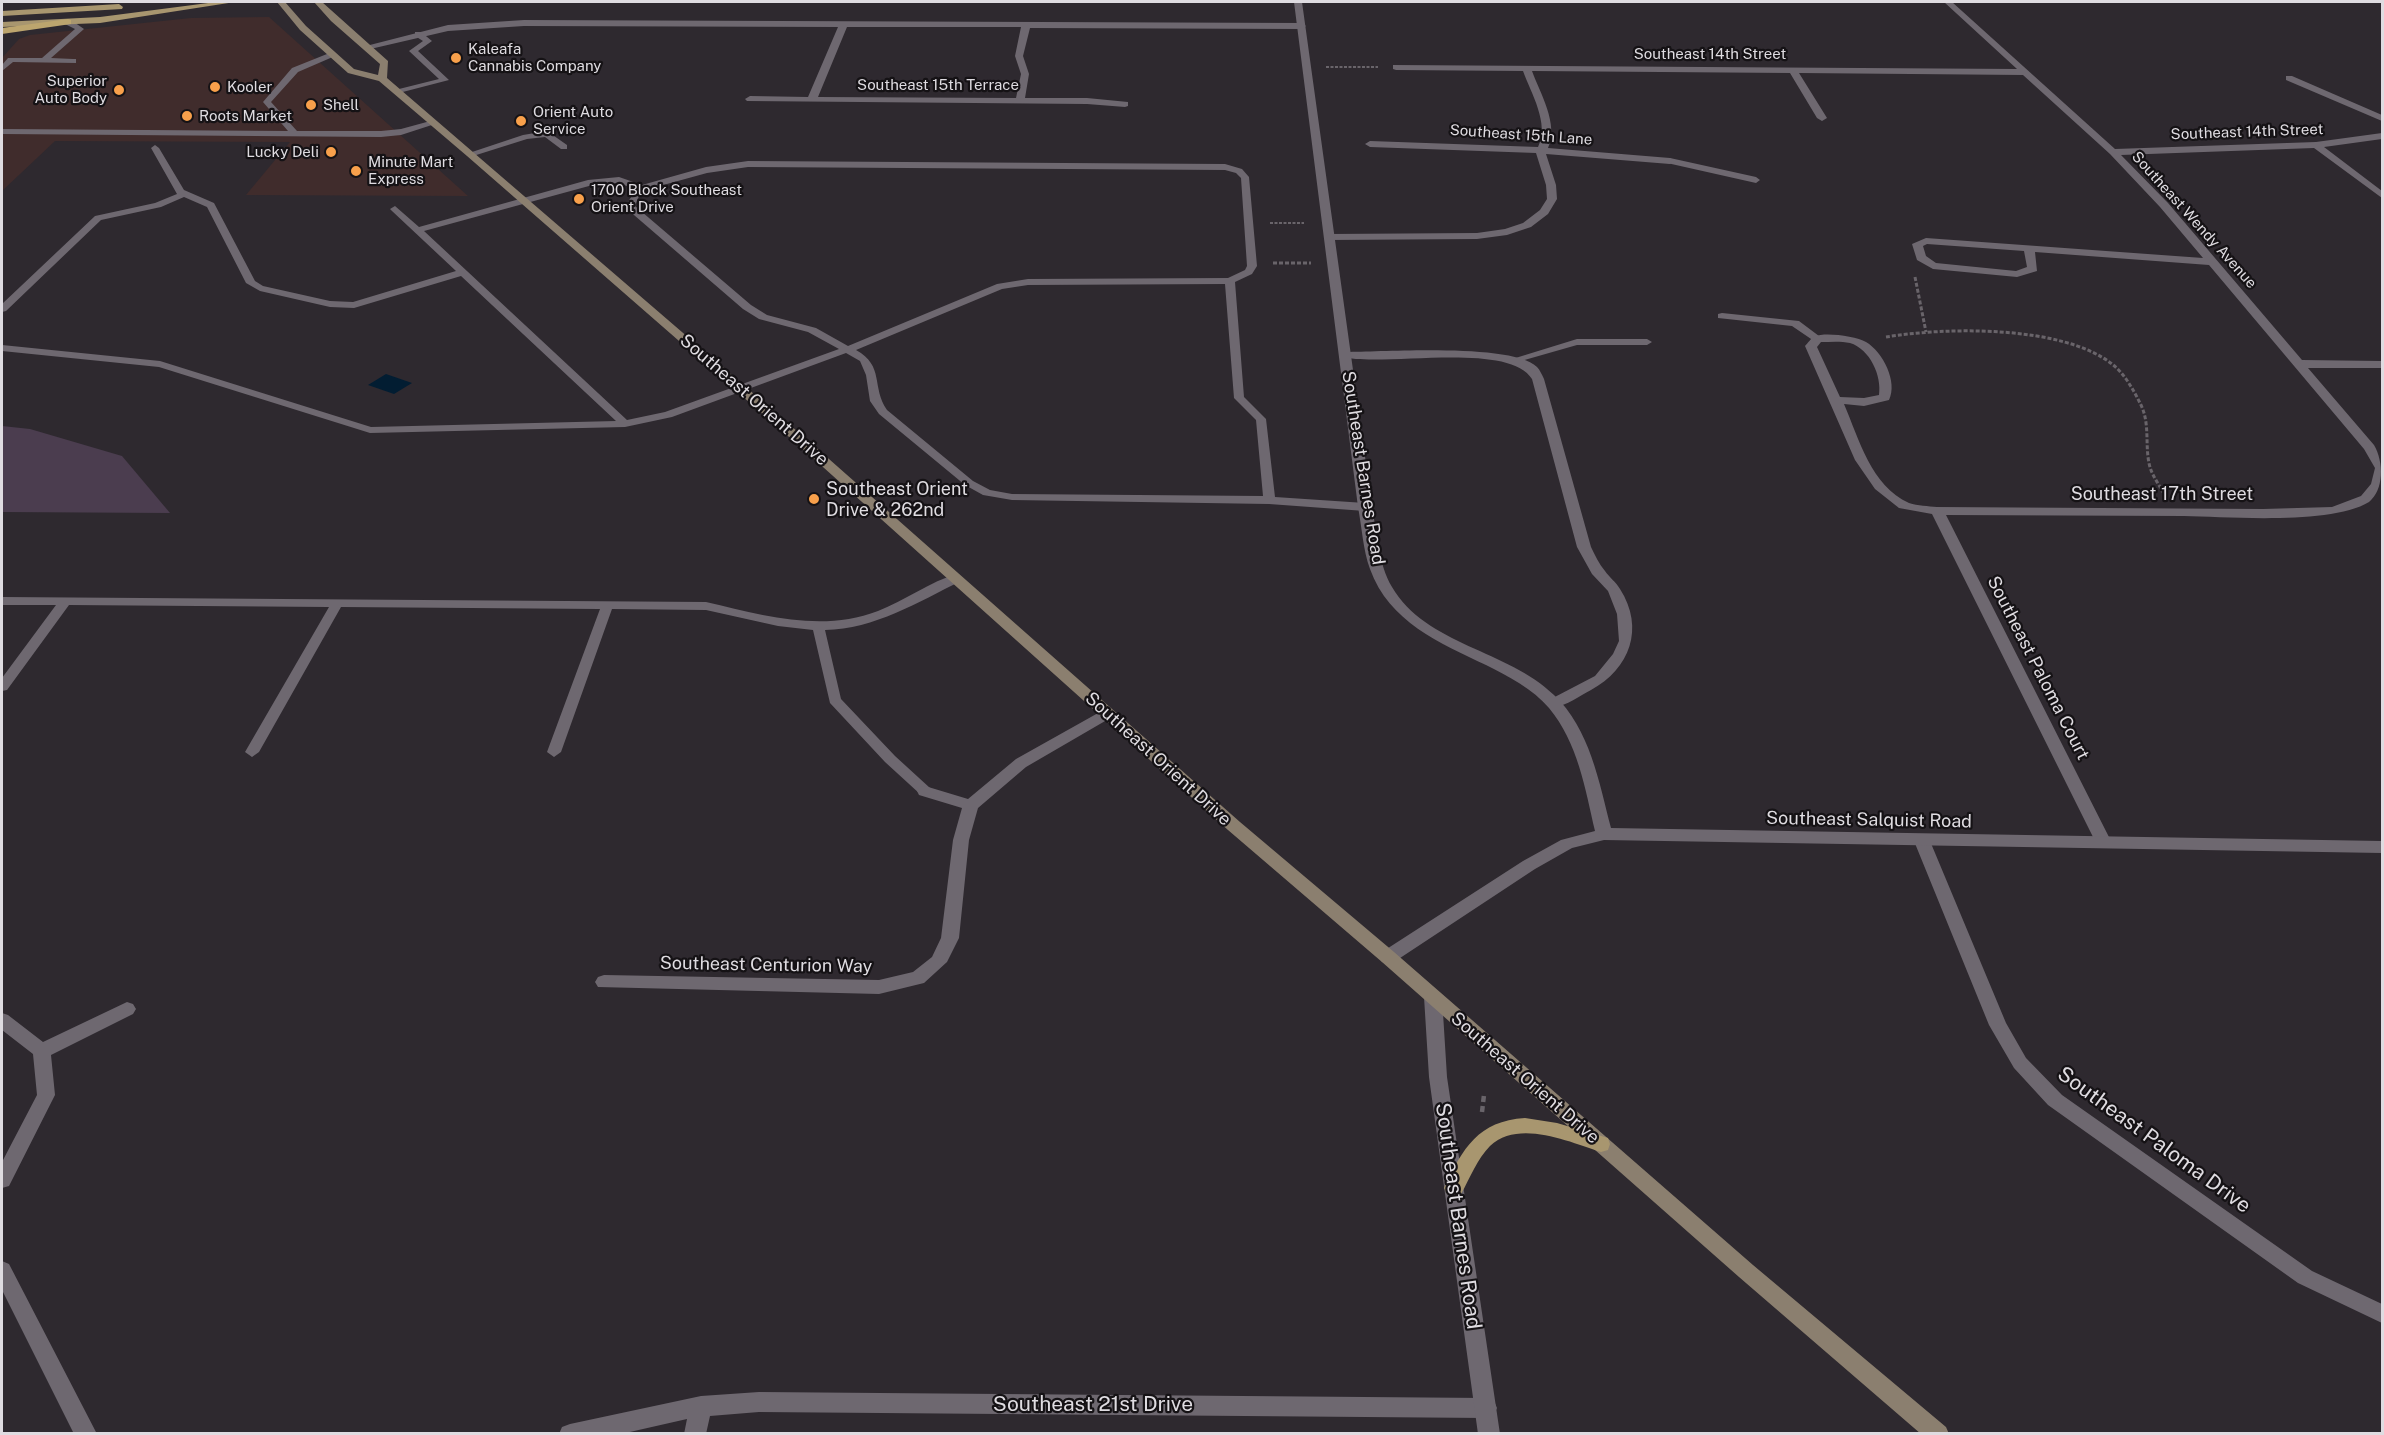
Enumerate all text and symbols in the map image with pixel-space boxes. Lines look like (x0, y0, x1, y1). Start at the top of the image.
place label: Kaleafa Cannabis Company (468, 40, 601, 75)
street label: Southeast 14th Street (1634, 45, 1786, 63)
marker: Kaleafa Cannabis Company (449, 51, 463, 65)
place label: Superior Auto Body (34, 72, 107, 107)
street label: Southeast 15th Terrace (857, 76, 1019, 94)
place label: Kooler (227, 78, 272, 96)
marker: Kooler (208, 80, 222, 94)
marker: Superior Auto Body (112, 83, 126, 97)
place label: Shell (323, 96, 359, 114)
marker: Shell (304, 98, 318, 112)
place label: Orient Auto Service (533, 103, 613, 138)
place label: Roots Market (199, 107, 292, 125)
marker: Roots Market (180, 109, 194, 123)
marker: Orient Auto Service (514, 114, 528, 128)
street label: Southeast 14th Street (2170, 120, 2324, 144)
street label: Southeast 15th Lane (1449, 121, 1593, 149)
place label: Lucky Deli (246, 143, 319, 161)
marker: Lucky Deli (324, 145, 338, 159)
street label: Southeast Wendy Avenue (2128, 148, 2260, 292)
place label: Minute Mart Express (368, 153, 453, 188)
marker: Minute Mart Express (349, 164, 363, 178)
place label: 1700 Block Southeast Orient Drive (591, 181, 742, 216)
marker: 1700 Block Southeast Orient Drive (572, 192, 586, 206)
street label: Southeast Orient Drive (675, 330, 833, 470)
street label: Southeast Barnes Road (1337, 370, 1389, 566)
place label: Southeast Orient Drive & 262nd (826, 478, 968, 520)
street label: Southeast 17th Street (2071, 483, 2253, 505)
marker: Southeast Orient Drive & 262nd (807, 492, 821, 506)
street label: Southeast Paloma Court (1982, 572, 2094, 764)
street label: Southeast Orient Drive (1080, 688, 1236, 830)
street label: Southeast Salquist Road (1766, 807, 1972, 833)
street label: Southeast Centurion Way (660, 952, 872, 978)
street label: Southeast Orient Drive (1446, 1008, 1604, 1148)
street label: Southeast Paloma Drive (2052, 1061, 2256, 1219)
street label: Southeast Barnes Road (1430, 1101, 1486, 1331)
street label: Southeast 21st Drive (993, 1392, 1193, 1418)

